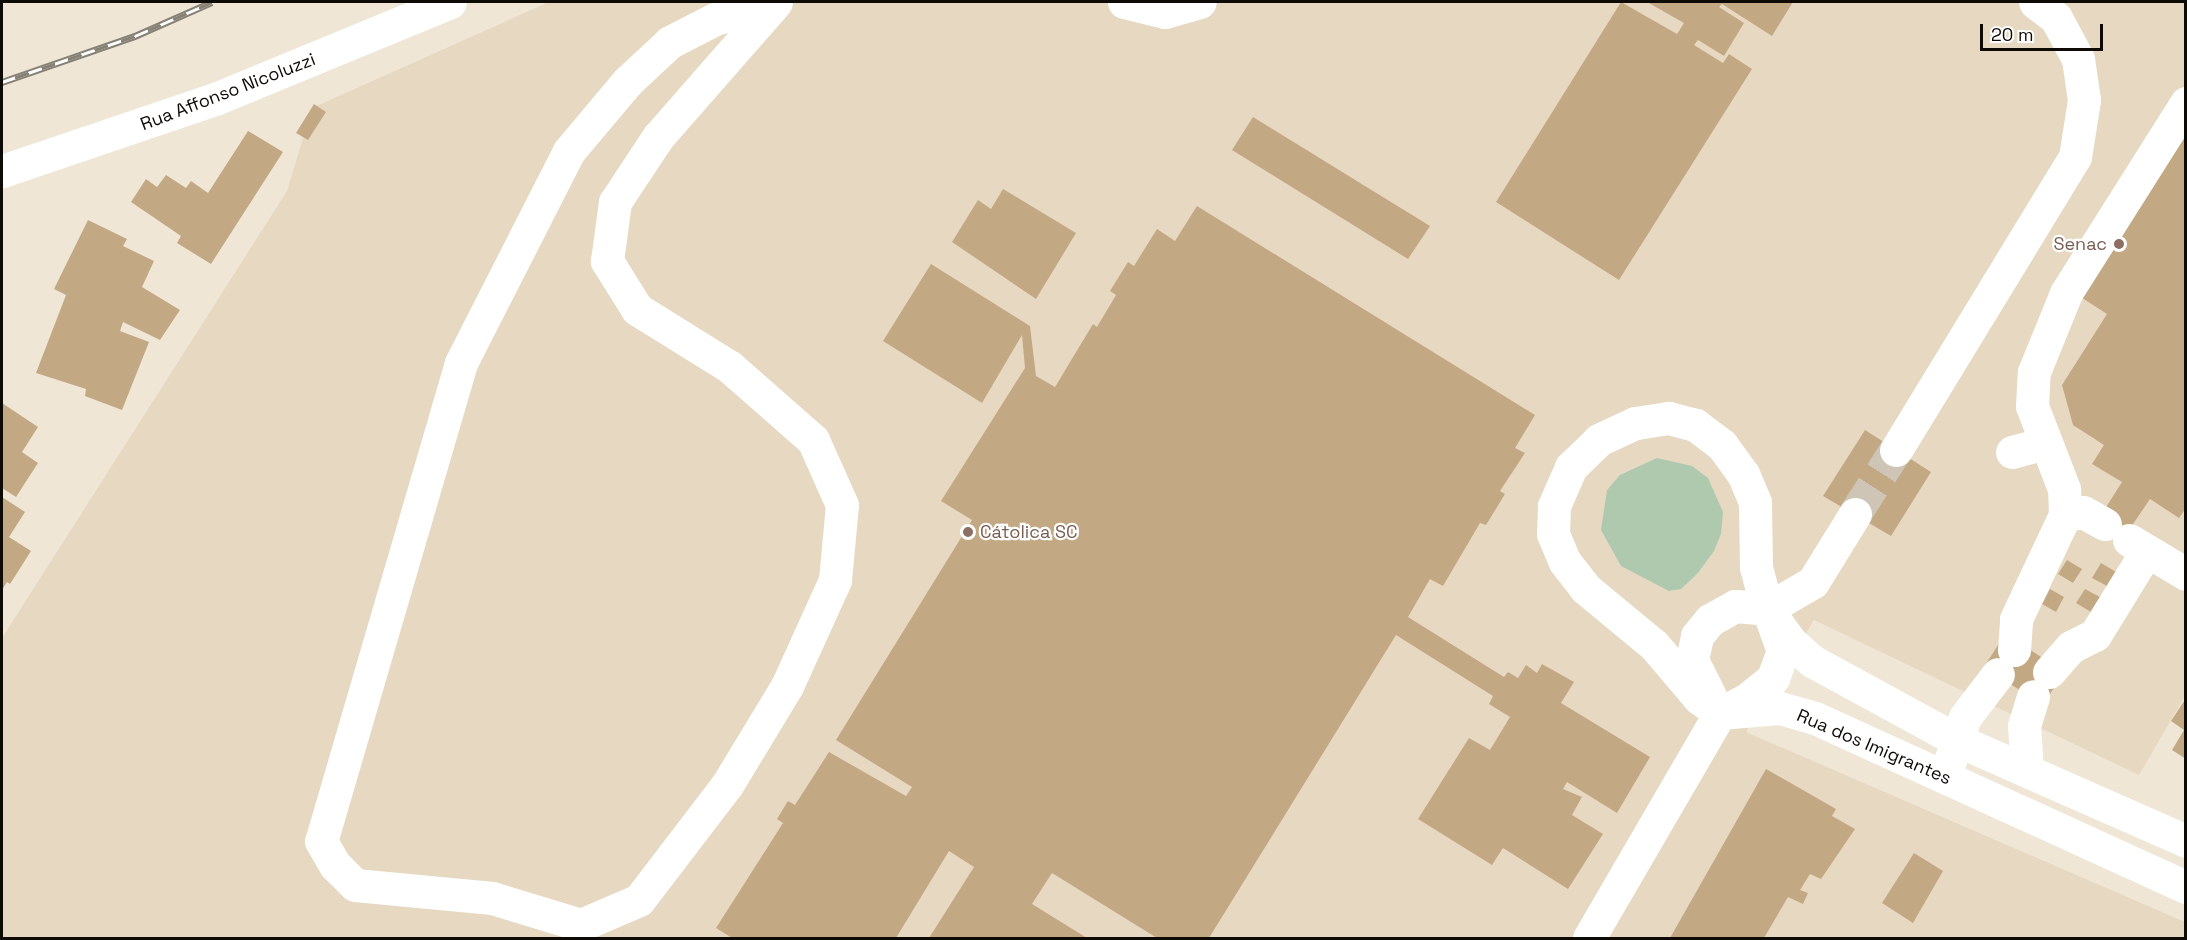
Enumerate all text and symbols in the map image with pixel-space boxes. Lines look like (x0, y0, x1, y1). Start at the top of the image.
scale bar (1983, 12, 2106, 50)
text: 20 m (1991, 23, 2034, 46)
street label: Rua Affonso Nicoluzzi (137, 49, 319, 135)
place label: Senac (2053, 233, 2107, 255)
marker: Senac (2112, 237, 2126, 251)
place label: Cátolica SC (980, 521, 1078, 543)
marker: Cátolica SC (961, 525, 975, 539)
street label: Rua dos Imigrantes (1794, 705, 1954, 789)

